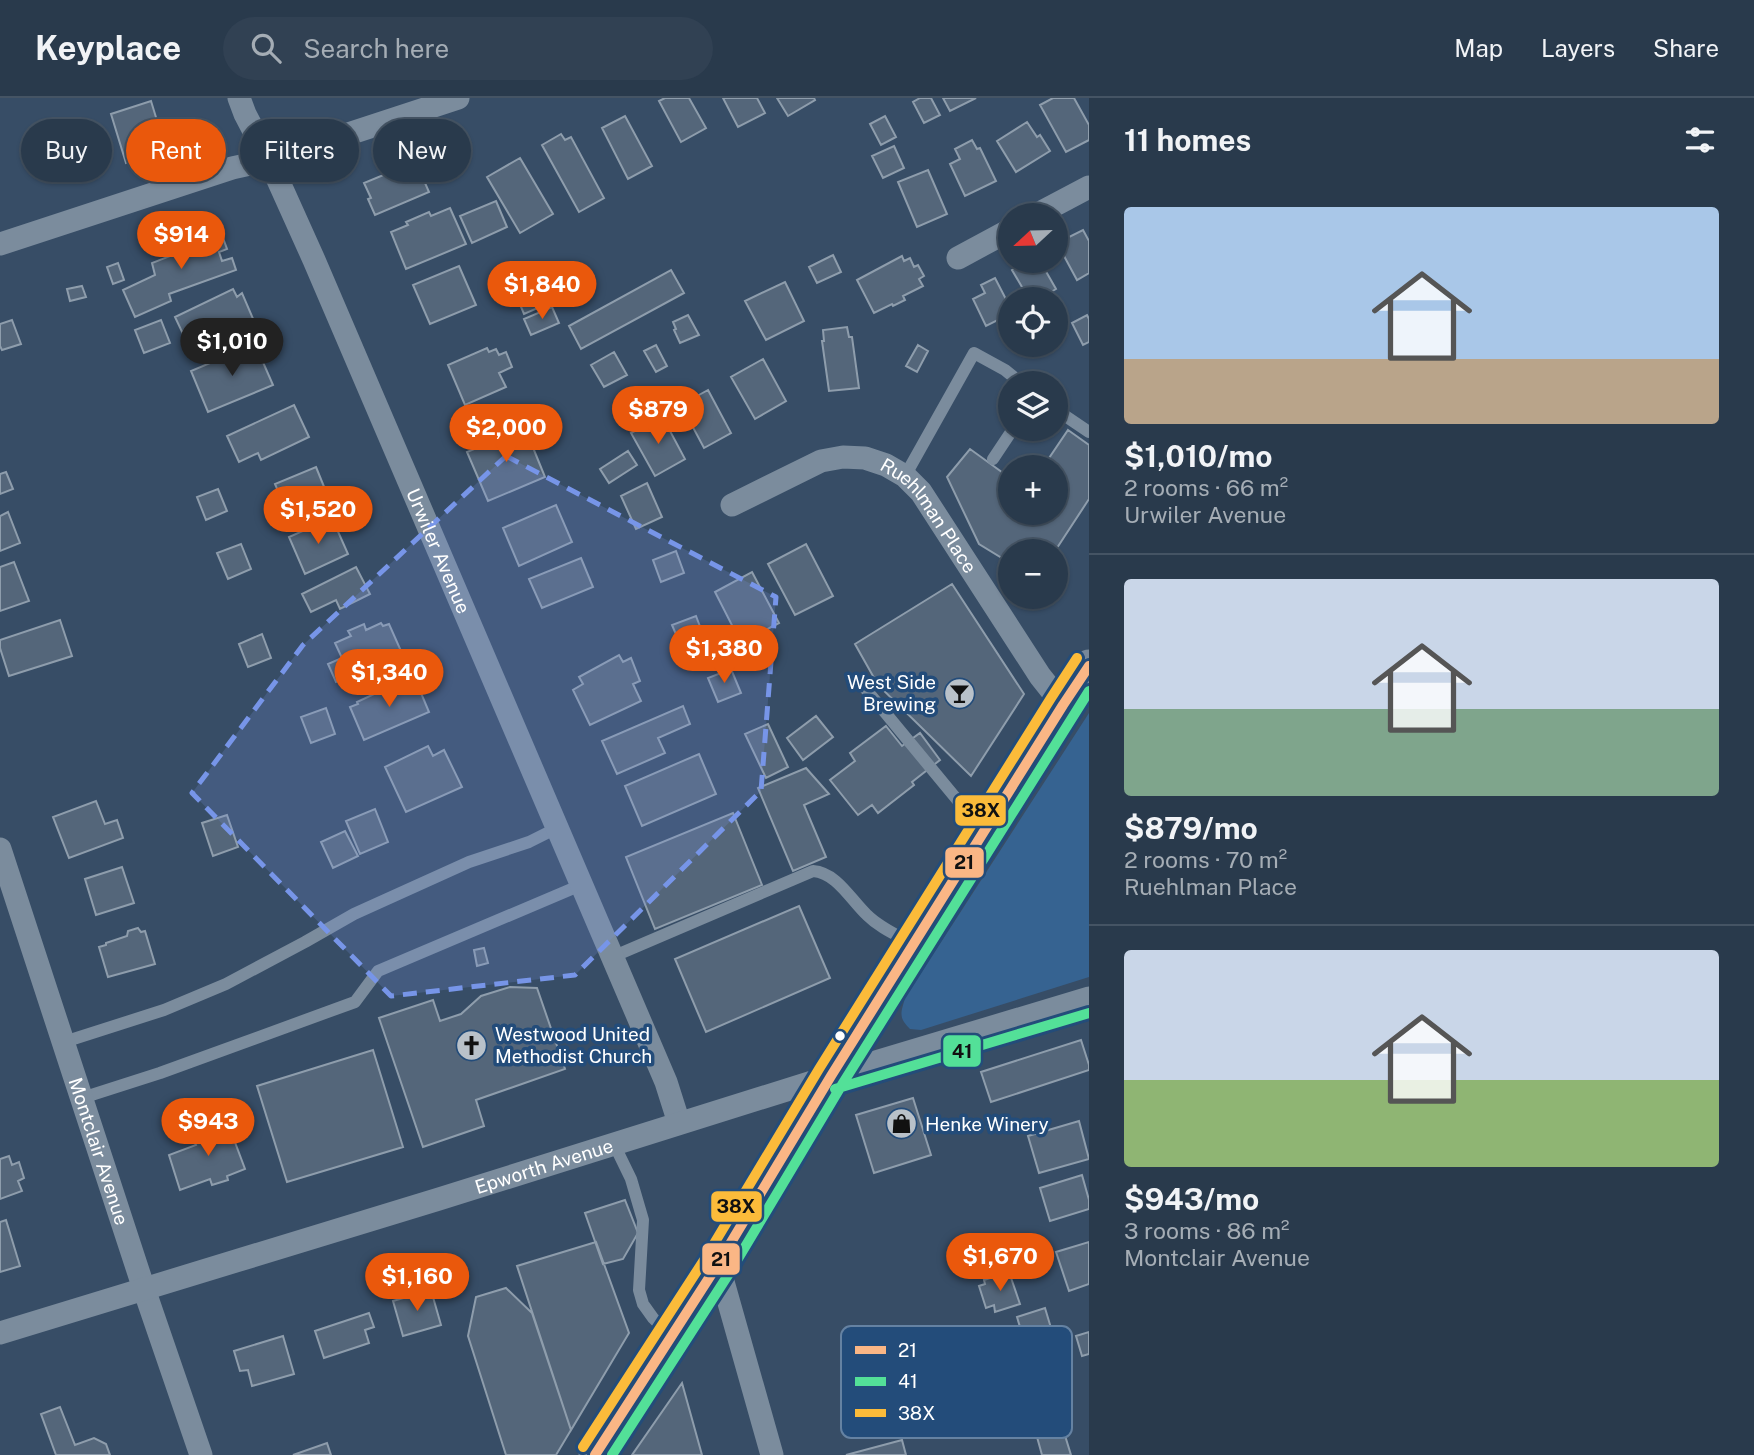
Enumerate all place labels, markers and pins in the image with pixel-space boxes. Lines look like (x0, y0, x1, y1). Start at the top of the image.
pin: $914 (140, 212, 222, 271)
pin: $1,840 (485, 262, 599, 321)
pin: $1,010 (175, 318, 289, 378)
pin: $879 (617, 386, 699, 446)
pin: $2,000 (449, 404, 563, 464)
pin: $1,520 (261, 486, 375, 546)
pin: $1,380 (667, 626, 781, 685)
pin: $1,340 (332, 650, 446, 709)
place label: West Side Brewing (847, 671, 936, 715)
bar icon: West Side Brewing (942, 676, 976, 710)
place label: Westwood United Methodist Church (495, 1023, 652, 1067)
church icon: Westwood United Methodist Church (455, 1028, 489, 1062)
unlabelled marker (833, 1029, 847, 1043)
pin: $943 (167, 1098, 249, 1158)
shop icon: Henke Winery (885, 1107, 919, 1141)
place label: Henke Winery (925, 1113, 1049, 1135)
pin: $1,670 (943, 1234, 1057, 1293)
pin: $1,160 (360, 1254, 474, 1313)

